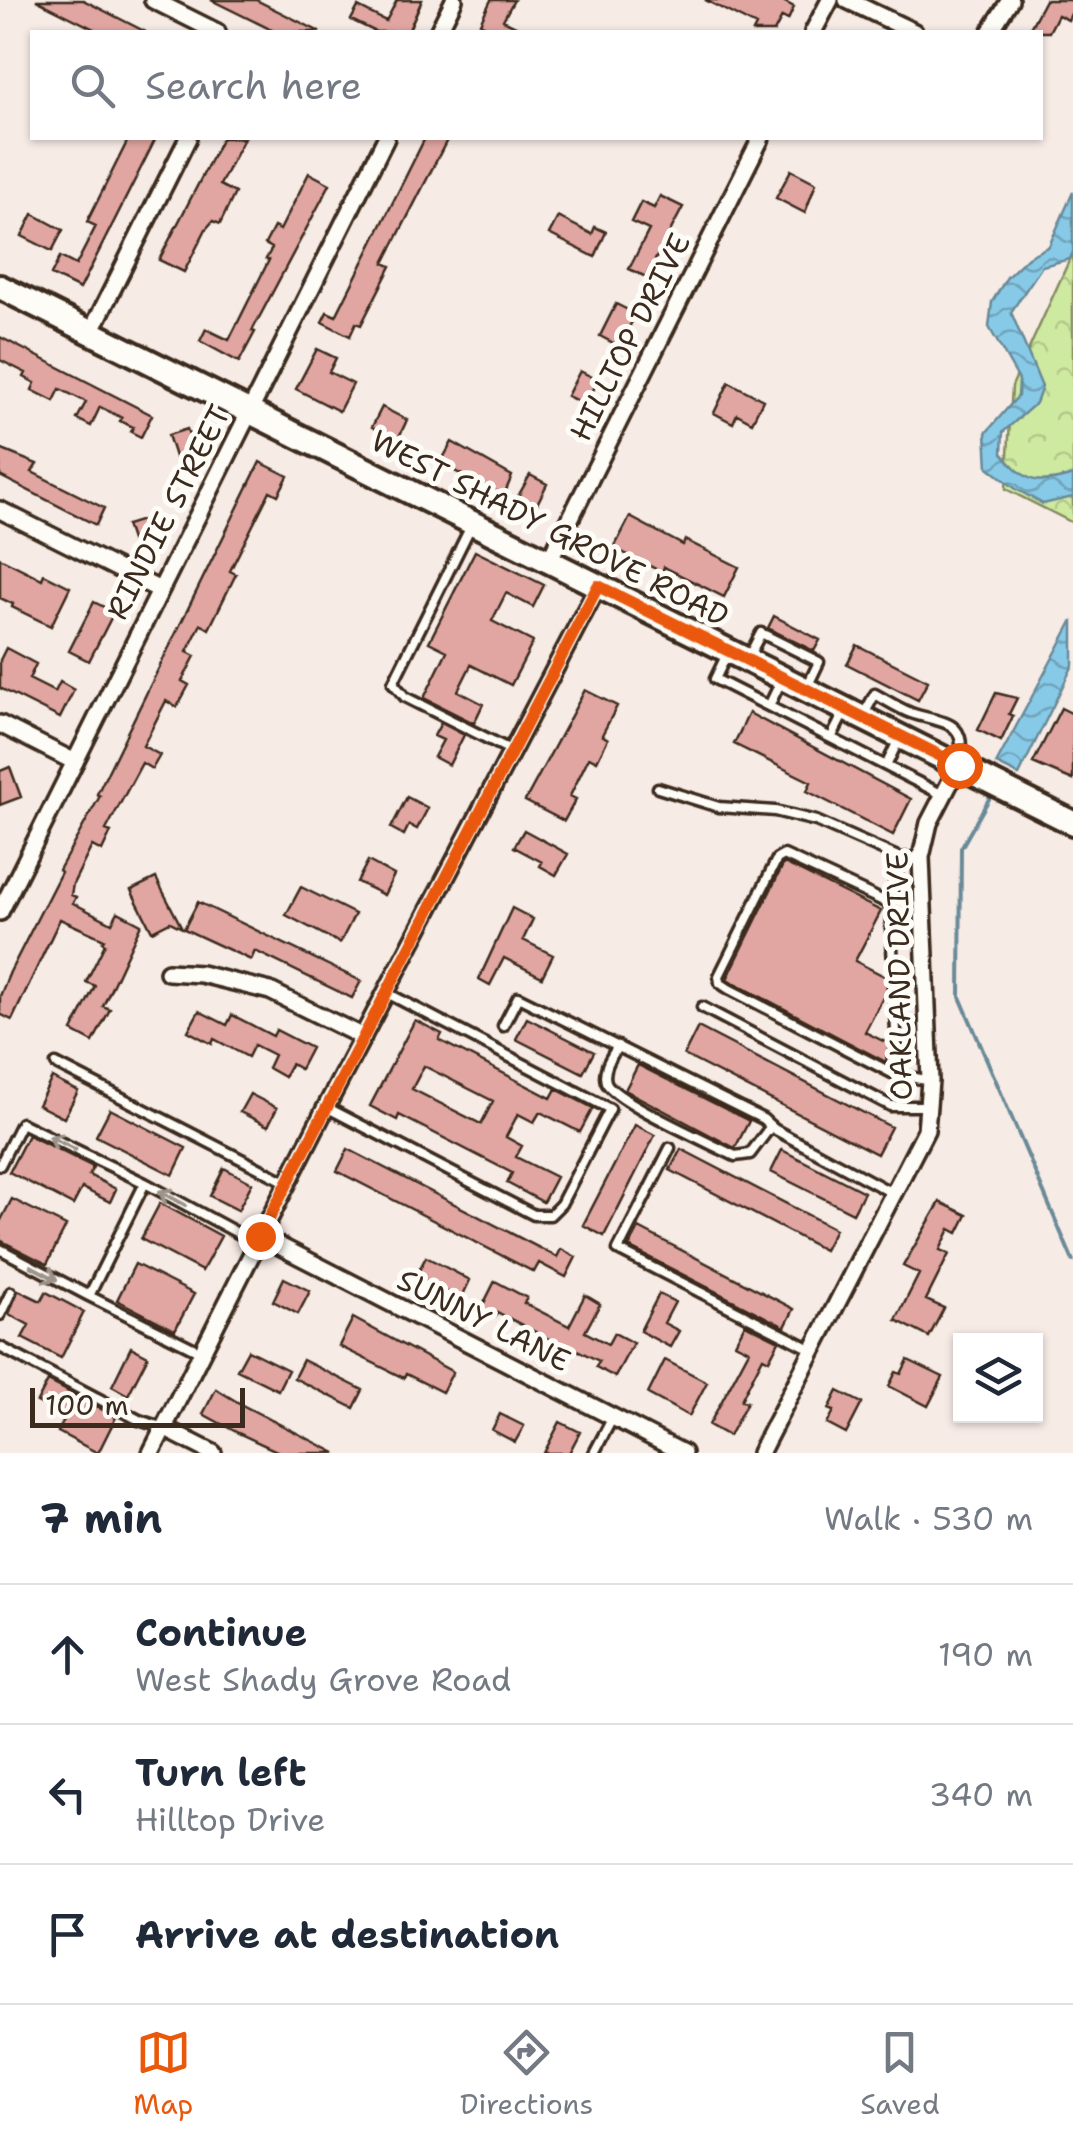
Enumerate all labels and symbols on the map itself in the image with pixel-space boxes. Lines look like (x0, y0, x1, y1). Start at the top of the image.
street label: HILLTOP DRIVE (560, 226, 700, 448)
street label: RINDIE STREET (96, 398, 240, 626)
street label: WEST SHADY GROVE ROAD (364, 420, 736, 636)
route start (937, 743, 983, 789)
street label: OAKLAND DRIVE (876, 851, 922, 1101)
one-way arrow (47, 1132, 77, 1151)
one-way arrow (158, 1188, 188, 1207)
route end (238, 1214, 284, 1260)
street label: SUNNY LANE (390, 1259, 578, 1381)
one-way arrow (29, 1264, 59, 1283)
scale bar (30, 1383, 245, 1428)

